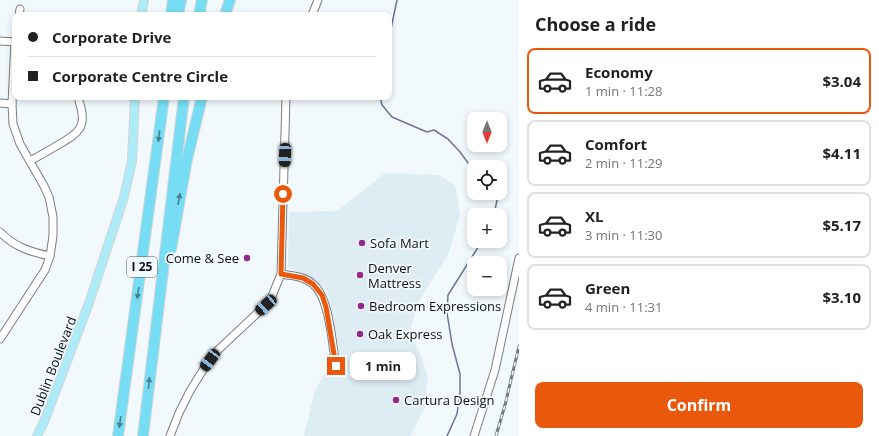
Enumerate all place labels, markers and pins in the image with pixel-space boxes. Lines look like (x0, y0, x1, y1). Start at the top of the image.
place label: Sofa Mart (370, 234, 429, 252)
marker: Sofa Mart (357, 238, 367, 248)
place label: Come & See (166, 249, 239, 267)
marker: Come & See (242, 253, 252, 263)
place label: Denver Mattress (368, 259, 421, 292)
marker: Denver Mattress (355, 270, 365, 280)
place label: Bedroom Expressions (369, 297, 501, 315)
marker: Bedroom Expressions (356, 301, 366, 311)
place label: Oak Express (368, 325, 443, 343)
marker: Oak Express (355, 329, 365, 339)
place label: Cartura Design (404, 391, 495, 409)
marker: Cartura Design (391, 395, 401, 405)

